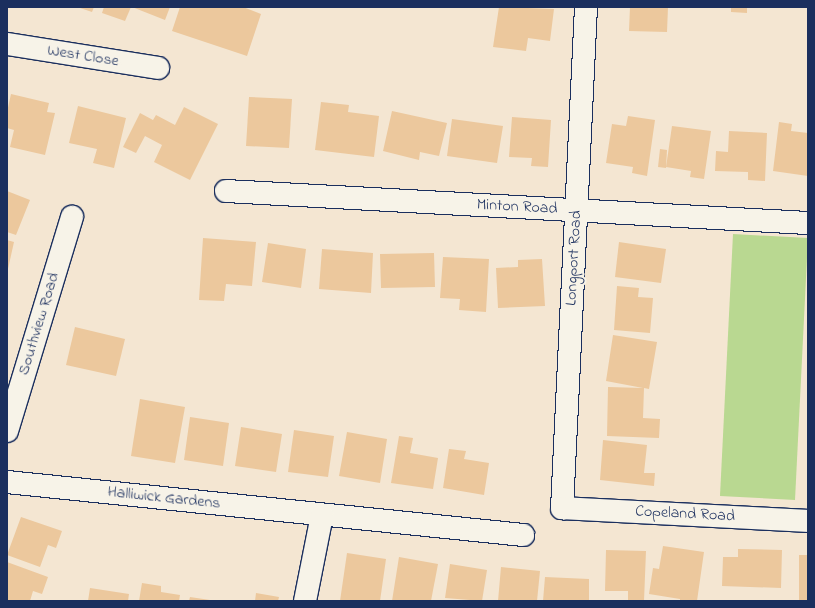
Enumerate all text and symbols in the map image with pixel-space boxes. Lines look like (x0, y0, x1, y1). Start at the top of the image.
street label: West Close (46, 41, 120, 71)
street label: Minton Road (476, 195, 558, 219)
street label: Longport Road (562, 210, 586, 306)
street label: Southview Road (14, 270, 64, 378)
street label: Halliwick Gardens (107, 483, 221, 513)
street label: Copeland Road (635, 502, 735, 526)

